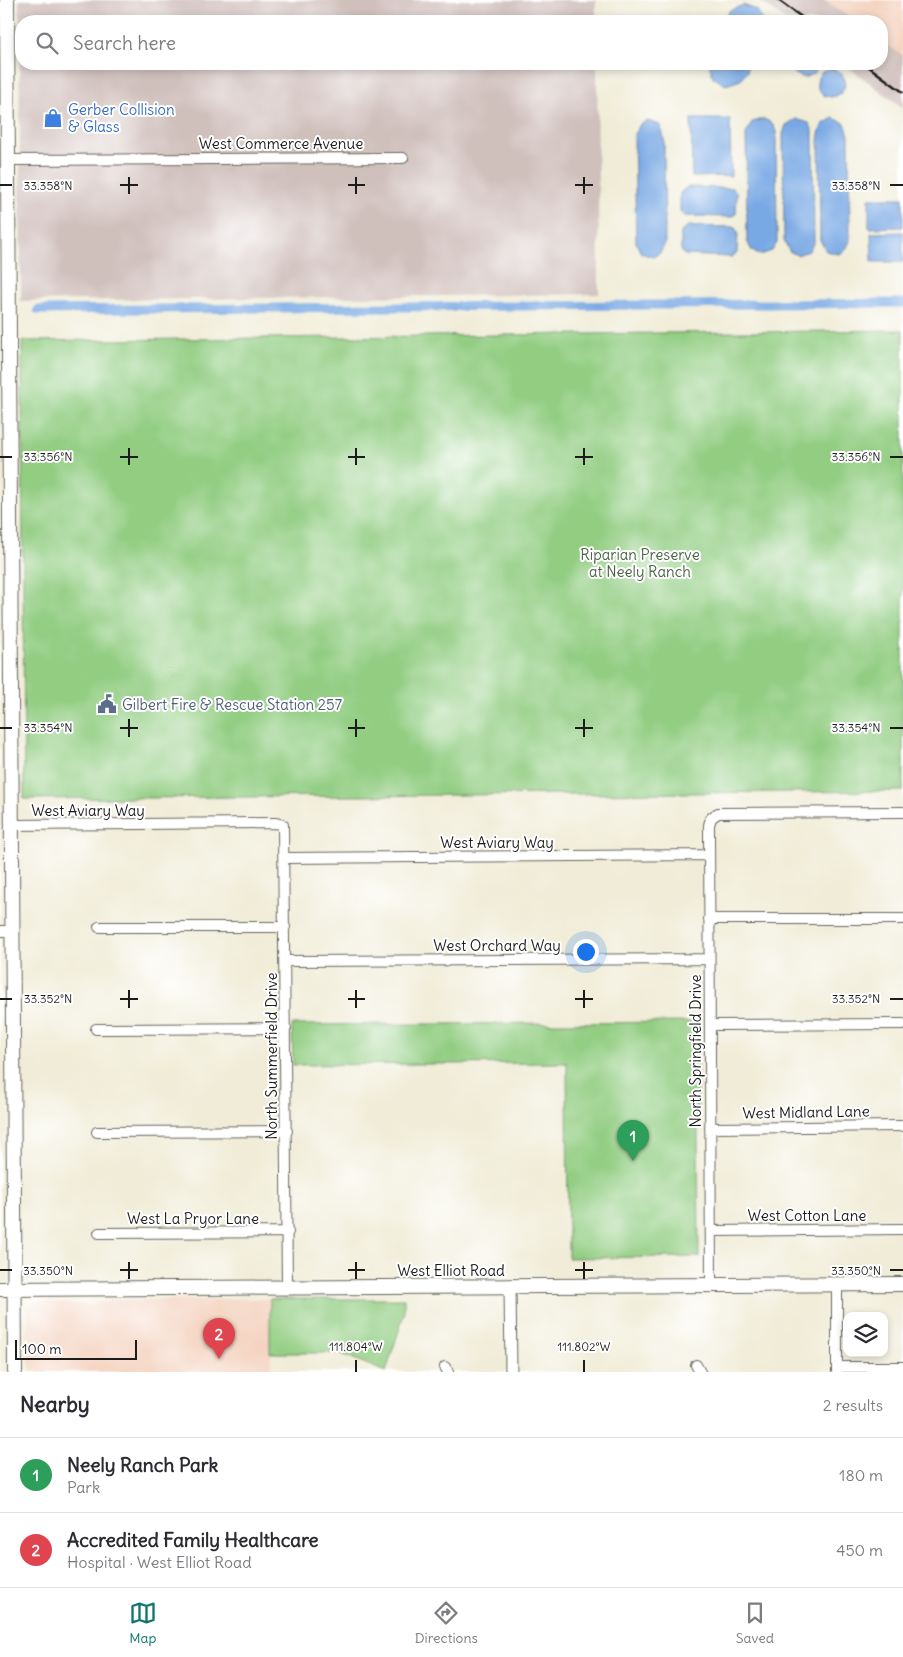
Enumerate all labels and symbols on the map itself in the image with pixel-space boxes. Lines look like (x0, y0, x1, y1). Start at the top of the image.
place label: Gerber Collision & Glass (68, 100, 175, 136)
shop icon: Gerber Collision & Glass (42, 107, 64, 129)
street label: West Commerce Avenue (199, 134, 363, 153)
text: 33.358°N (23, 178, 73, 193)
text: 33.358°N (831, 178, 881, 193)
text: 33.356°N (23, 449, 73, 464)
text: 33.356°N (831, 449, 881, 464)
park label: Riparian Preserve at Neely Ranch (580, 545, 700, 581)
public building icon: Gilbert Fire & Rescue Station 257 (96, 693, 118, 715)
place label: Gilbert Fire & Rescue Station 257 (122, 695, 342, 714)
text: 33.354°N (23, 720, 73, 735)
text: 33.354°N (831, 720, 881, 735)
street label: West Aviary Way (31, 801, 145, 820)
street label: West Aviary Way (440, 833, 554, 852)
street label: West Orchard Way (433, 936, 561, 955)
your location (573, 939, 599, 965)
street label: North Summerfield Drive (262, 972, 281, 1140)
street label: North Springfield Drive (686, 974, 705, 1128)
text: 33.352°N (24, 991, 72, 1006)
text: 33.352°N (832, 991, 880, 1006)
street label: West Midland Lane (742, 1101, 870, 1123)
pin: 1 (617, 1120, 649, 1161)
street label: West Cotton Lane (748, 1206, 866, 1225)
street label: West La Pryor Lane (127, 1209, 259, 1228)
street label: West Elliot Road (397, 1261, 505, 1280)
text: 33.350°N (23, 1263, 73, 1278)
text: 33.350°N (831, 1263, 881, 1278)
pin: 2 (203, 1318, 235, 1359)
scale bar (15, 1337, 138, 1360)
text: 111.804°W (329, 1339, 383, 1354)
text: 111.802°W (557, 1339, 611, 1354)

